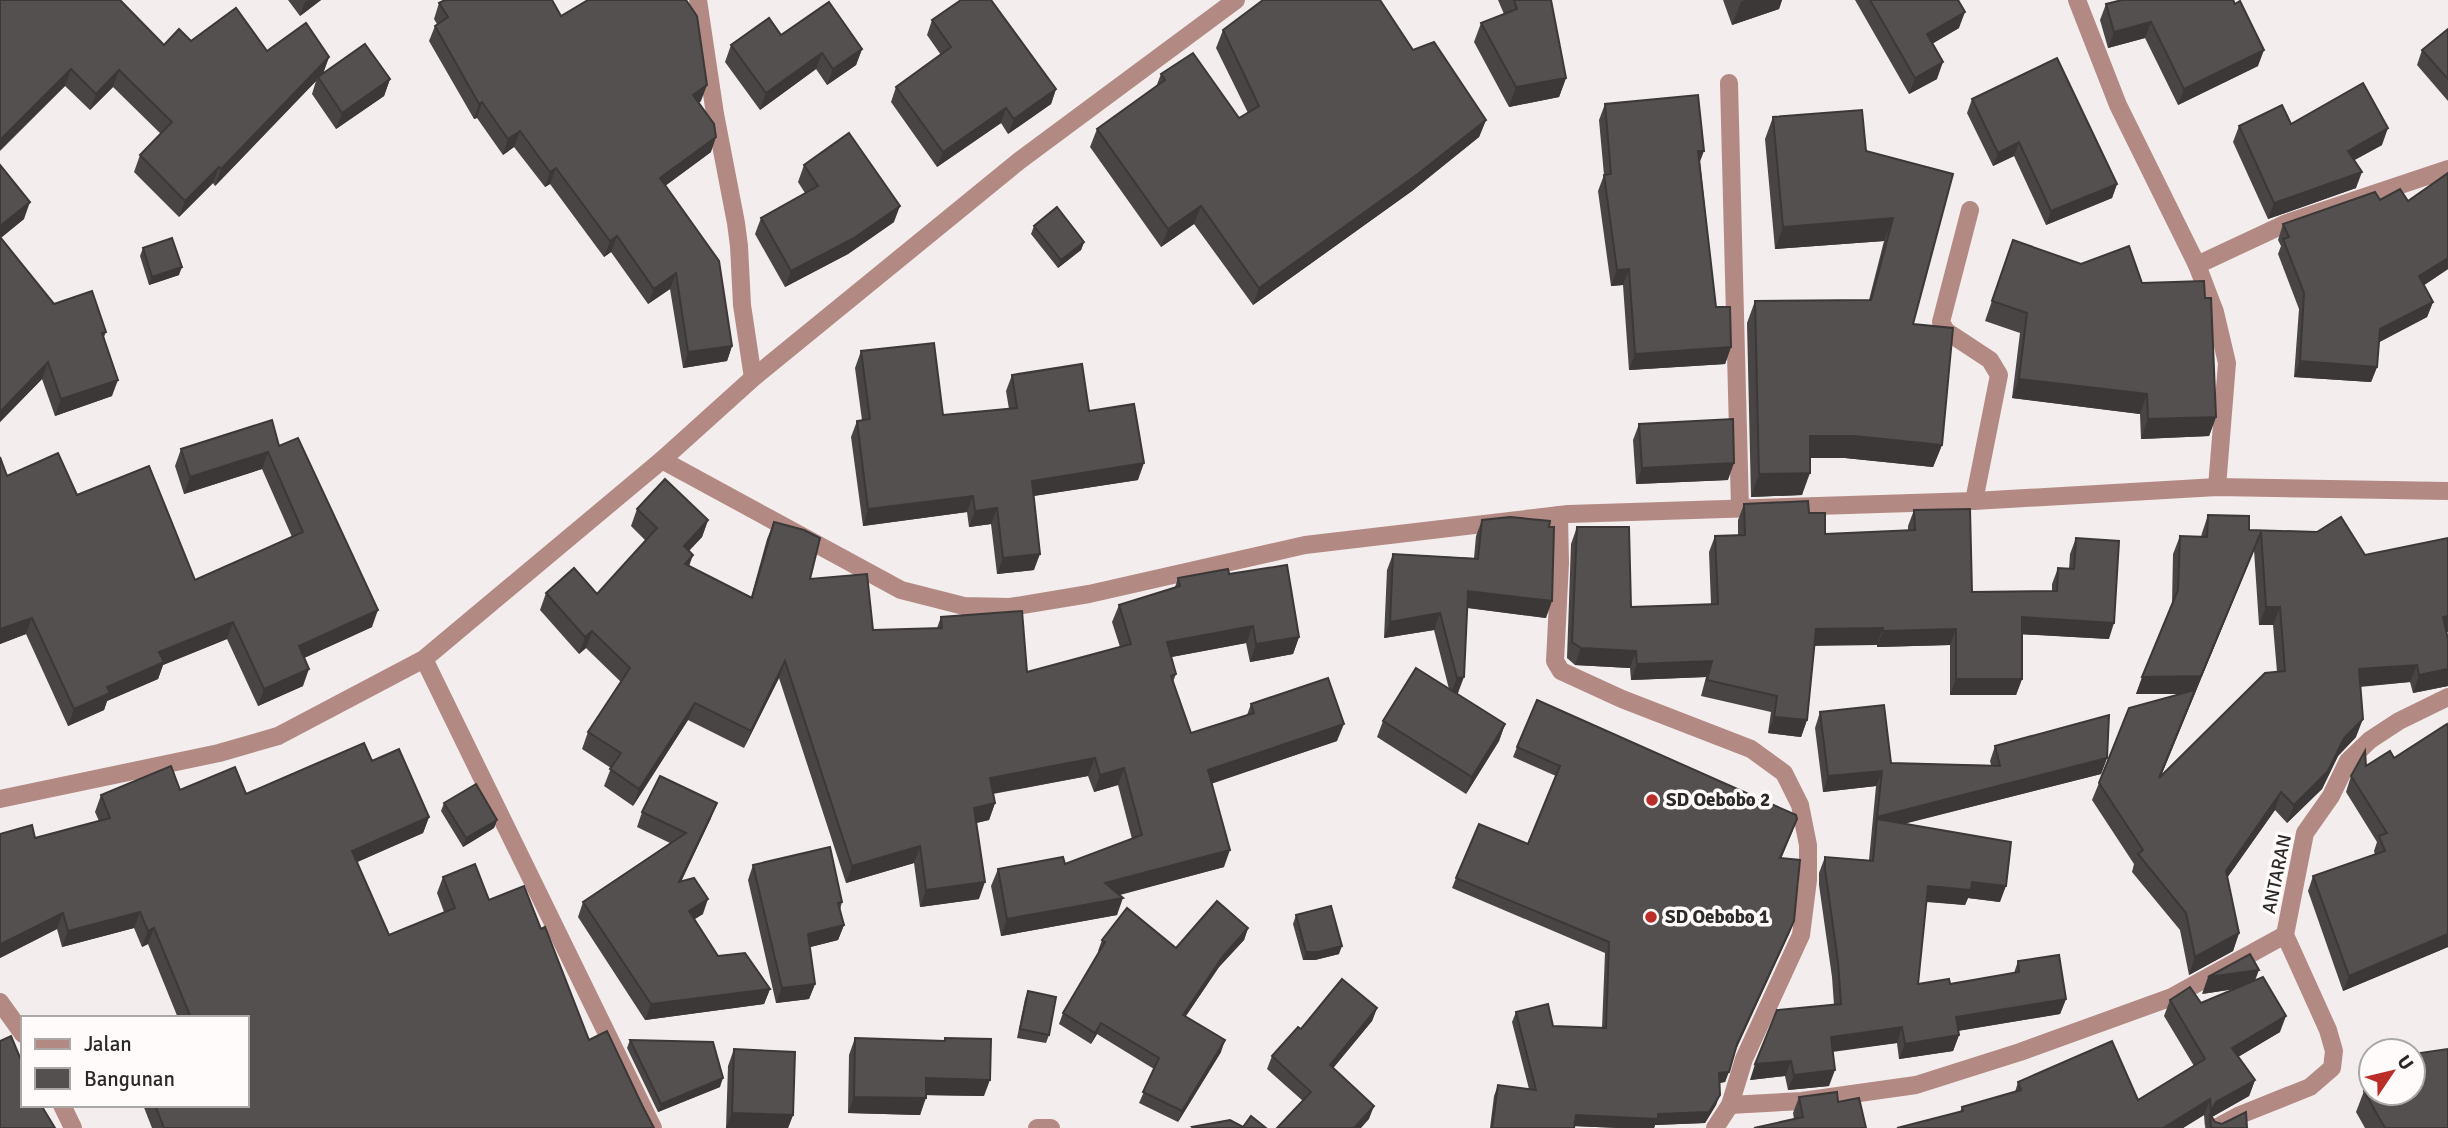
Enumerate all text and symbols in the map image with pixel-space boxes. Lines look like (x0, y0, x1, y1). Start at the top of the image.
place label: SD Oebobo 2 (1666, 788, 1770, 812)
marker: SD Oebobo 2 (1644, 792, 1660, 808)
street label: ANTARAN (2257, 832, 2297, 916)
place label: SD Oebobo 1 (1665, 905, 1769, 929)
marker: SD Oebobo 1 (1643, 909, 1659, 925)
legend (21, 1016, 248, 1107)
text: Jalan (84, 1031, 132, 1057)
north arrow (2357, 1037, 2427, 1107)
text: U (2392, 1051, 2419, 1075)
text: Bangunan (84, 1066, 175, 1092)

